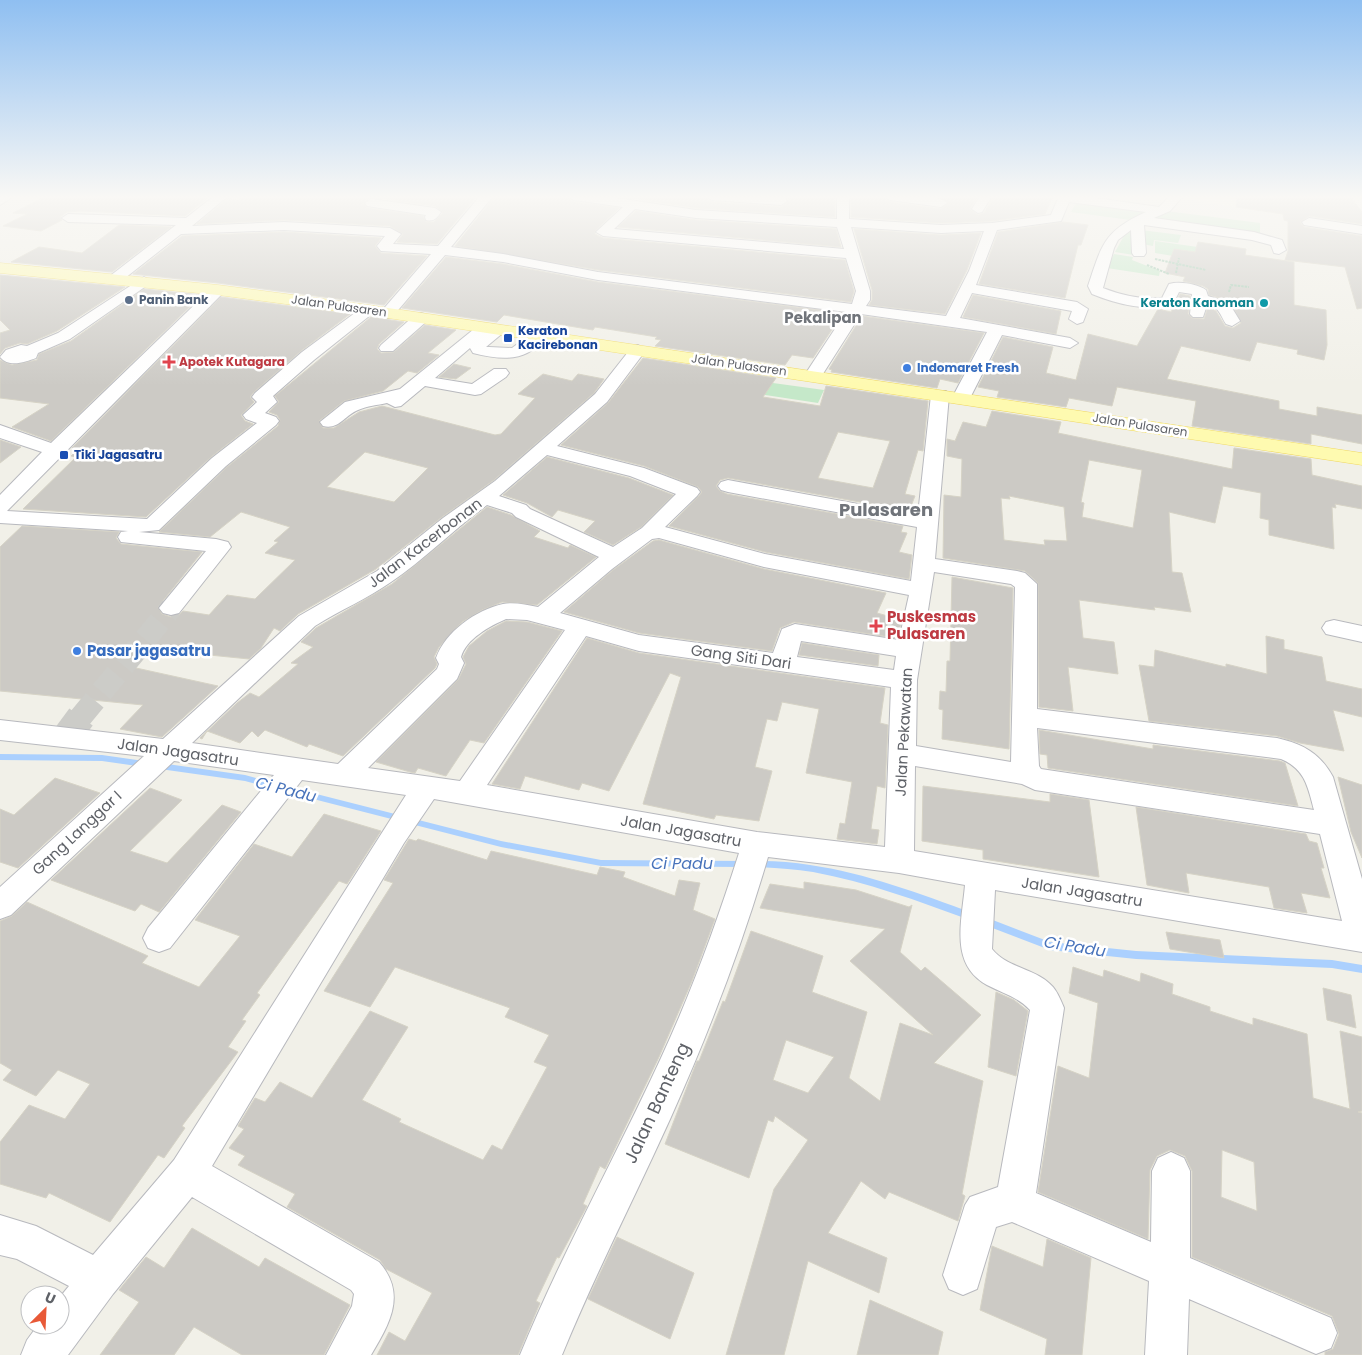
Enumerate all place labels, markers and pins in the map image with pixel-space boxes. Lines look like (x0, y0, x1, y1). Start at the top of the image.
place label: Panin Bank (139, 291, 209, 308)
marker: Panin Bank (123, 294, 135, 306)
place label: Keraton Kanoman (1141, 294, 1254, 311)
marker: Keraton Kanoman (1258, 297, 1270, 309)
place label: Keraton Kacirebonan (518, 322, 598, 353)
marker: Keraton Kacirebonan (502, 332, 514, 344)
place label: Apotek Kutagara (179, 353, 285, 370)
marker: Apotek Kutagara (163, 356, 175, 368)
place label: Indomaret Fresh (917, 359, 1019, 376)
marker: Indomaret Fresh (901, 362, 913, 374)
place label: Tiki Jagasatru (74, 446, 162, 463)
marker: Tiki Jagasatru (58, 449, 70, 461)
place label: Puskesmas Pulasaren (887, 606, 976, 644)
marker: Puskesmas Pulasaren (869, 619, 883, 633)
place label: Pasar jagasatru (87, 640, 211, 661)
marker: Pasar jagasatru (71, 645, 83, 657)

